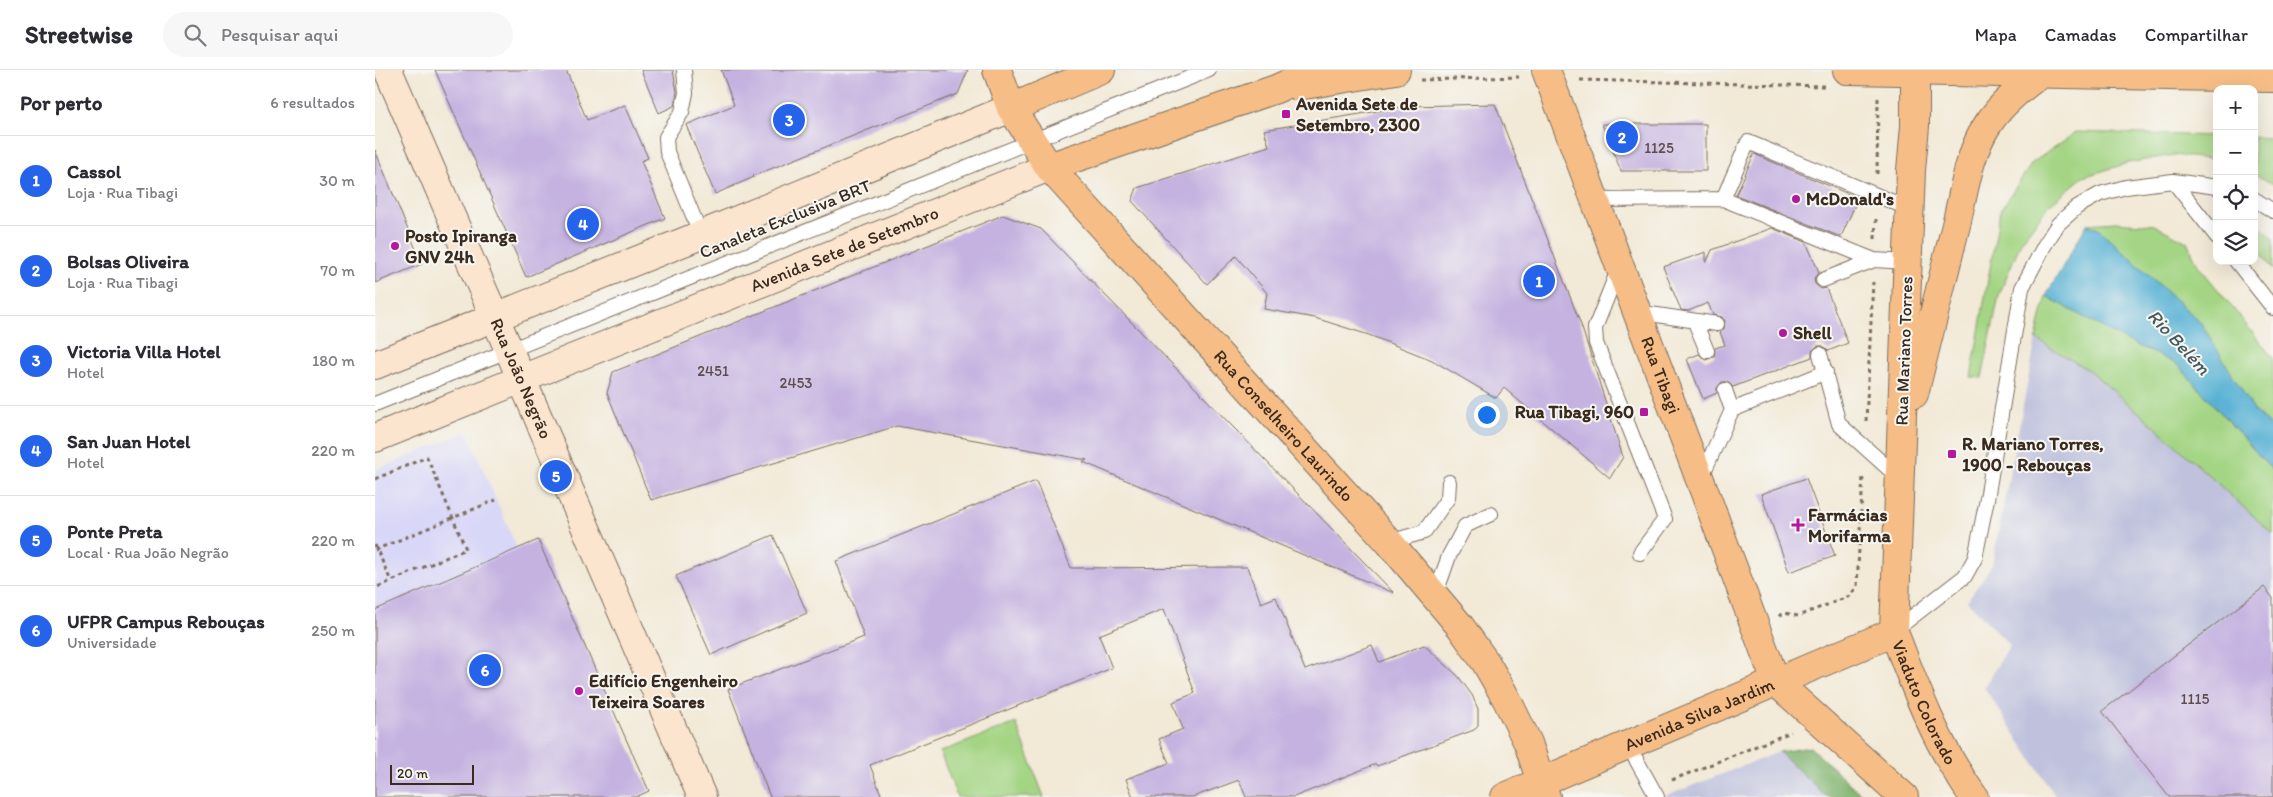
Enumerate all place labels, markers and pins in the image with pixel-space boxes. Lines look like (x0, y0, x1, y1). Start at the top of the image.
place label: Avenida Sete de Setembro, 2300 (1295, 93, 1420, 136)
pin: 3 (773, 101, 805, 139)
marker: Avenida Sete de Setembro, 2300 (1280, 108, 1292, 120)
pin: 2 (1606, 118, 1638, 156)
place label: McDonald's (1806, 188, 1894, 210)
marker: McDonald's (1790, 193, 1802, 205)
pin: 4 (567, 205, 599, 243)
place label: Posto Ipiranga GNV 24h (405, 225, 517, 268)
marker: Posto Ipiranga GNV 24h (389, 240, 401, 252)
pin: 1 (1523, 262, 1555, 300)
place label: Shell (1793, 322, 1832, 344)
marker: Shell (1777, 327, 1789, 339)
place label: Rua Tibagi, 960 (1515, 401, 1634, 423)
marker: Rua Tibagi, 960 (1638, 406, 1650, 418)
place label: R. Mariano Torres, 1900 - Rebouças (1962, 433, 2104, 476)
marker: R. Mariano Torres, 1900 - Rebouças (1946, 448, 1958, 460)
pin: 5 (540, 457, 572, 495)
place label: Farmácias Morifarma (1808, 504, 1892, 547)
marker: Farmácias Morifarma (1792, 519, 1804, 531)
pin: 6 (469, 651, 501, 689)
place label: Edifício Engenheiro Teixeira Soares (588, 670, 738, 713)
marker: Edifício Engenheiro Teixeira Soares (573, 685, 585, 697)

